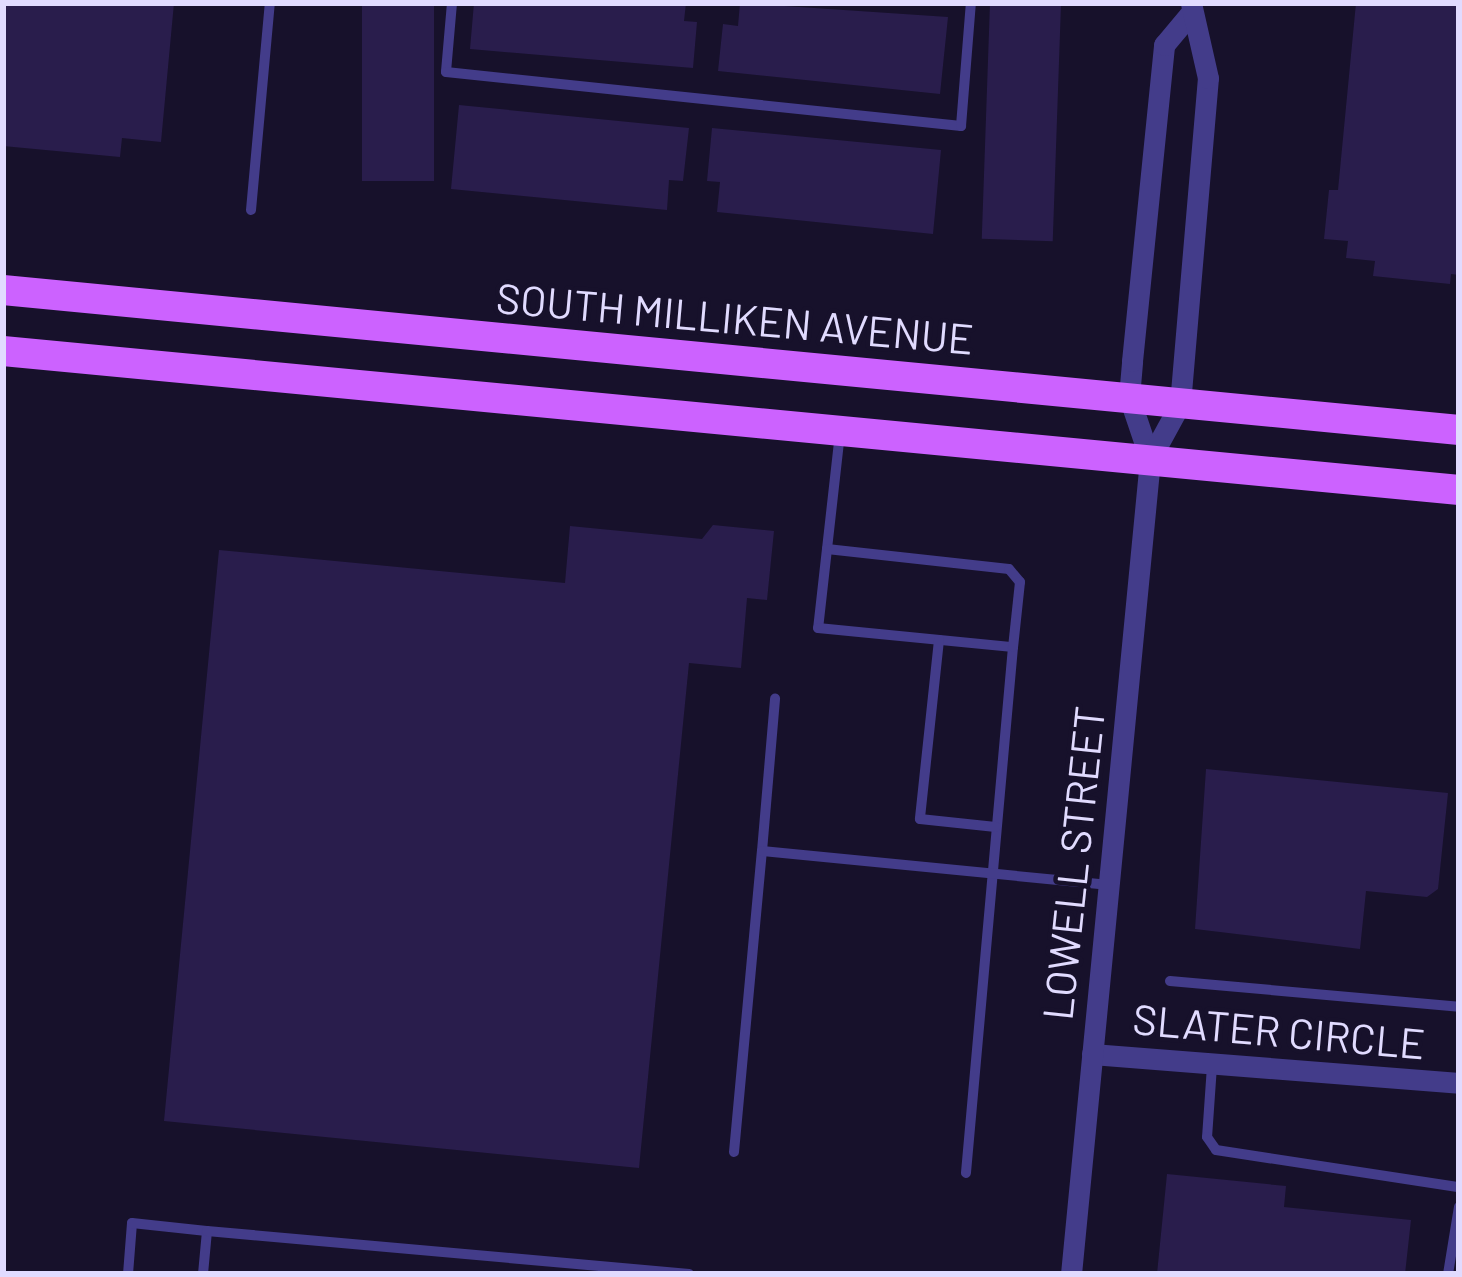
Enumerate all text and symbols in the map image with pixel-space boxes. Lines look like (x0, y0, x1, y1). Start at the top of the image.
street label: SOUTH MILLIKEN AVENUE (494, 271, 976, 363)
street label: LOWELL STREET (1030, 704, 1114, 1022)
street label: SLATER CIRCLE (1131, 992, 1427, 1068)

